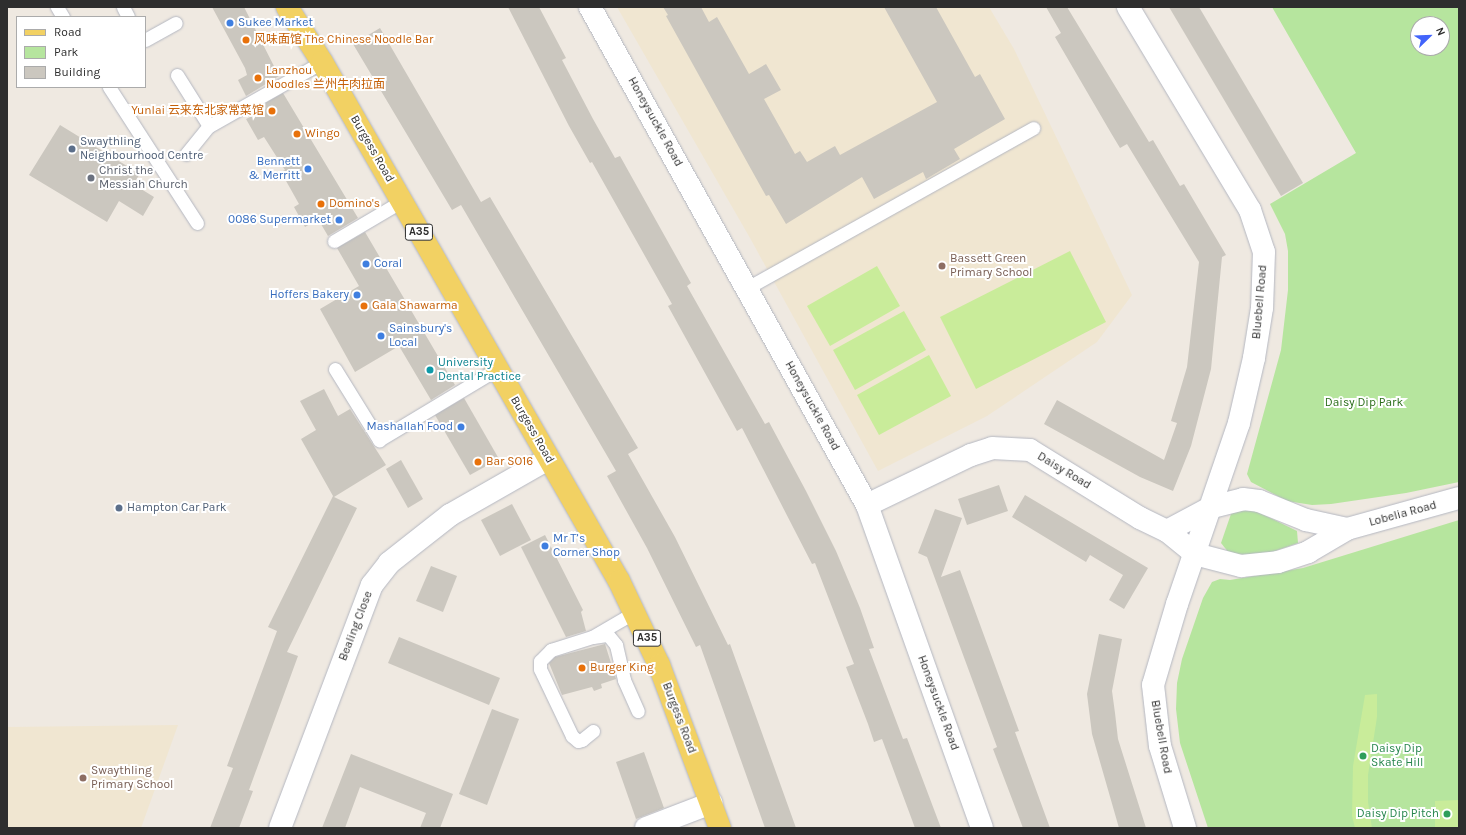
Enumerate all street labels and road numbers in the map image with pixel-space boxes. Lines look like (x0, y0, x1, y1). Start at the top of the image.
street label: Honeysuckle Road (624, 75, 686, 169)
street label: Burgess Road (347, 113, 397, 185)
road number: A35 (404, 223, 434, 241)
street label: Bluebell Road (1250, 264, 1270, 340)
street label: Honeysuckle Road (781, 359, 843, 453)
street label: Burgess Road (507, 394, 557, 466)
street label: Daisy Road (1034, 449, 1094, 493)
street label: Lobelia Road (1368, 498, 1438, 530)
street label: Bealing Close (336, 589, 376, 663)
road number: A35 (632, 629, 662, 647)
street label: Honeysuckle Road (914, 654, 962, 752)
street label: Burgess Road (659, 680, 699, 756)
street label: Bluebell Road (1147, 699, 1175, 775)

